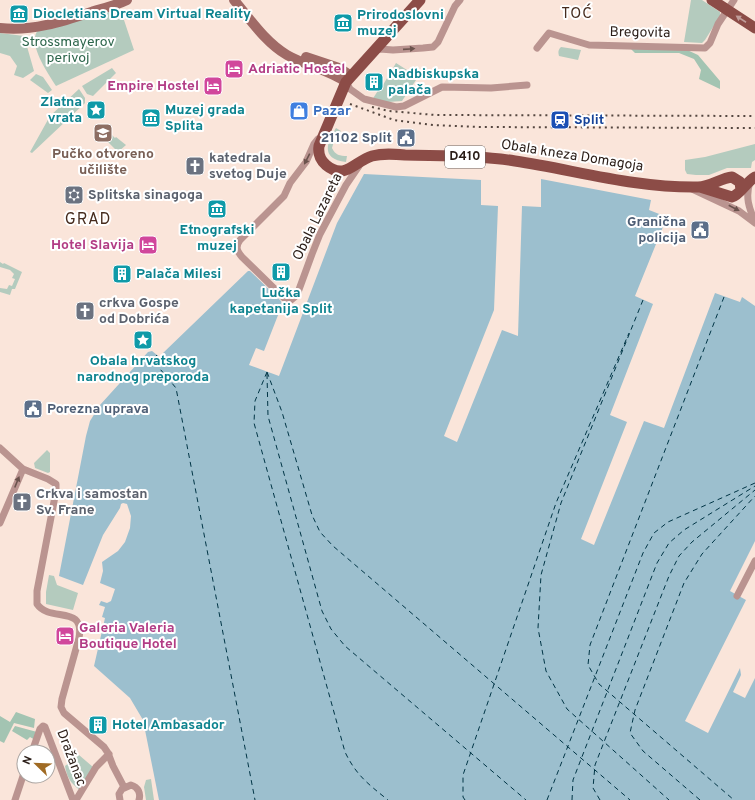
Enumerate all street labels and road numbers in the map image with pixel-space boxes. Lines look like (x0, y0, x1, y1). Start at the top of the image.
street label: Bregovita (609, 24, 671, 42)
street label: Obala kneza Domagoja (500, 136, 644, 176)
road number: D410 (445, 146, 485, 168)
street label: Obala Lazareta (290, 171, 346, 263)
street label: Dražanac (52, 727, 90, 789)

